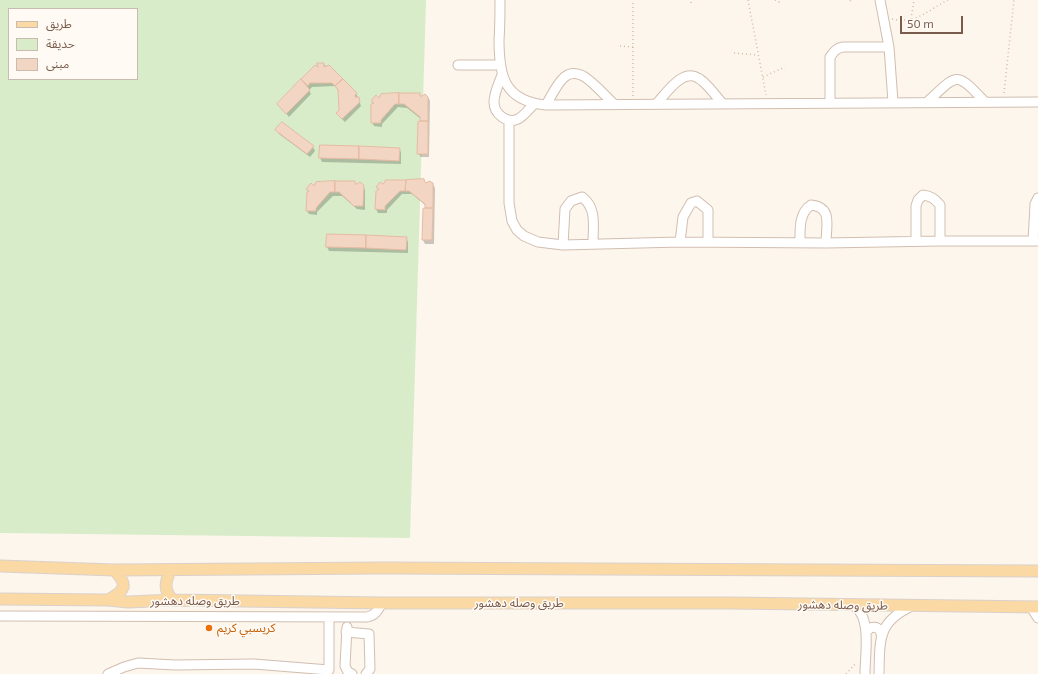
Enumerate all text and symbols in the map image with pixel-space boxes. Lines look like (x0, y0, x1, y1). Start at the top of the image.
legend (8, 8, 138, 80)
scale bar (902, 8, 965, 34)
text: طريق (46, 16, 72, 30)
text: 50 m (907, 16, 934, 30)
text: حديقة (46, 36, 75, 50)
text: مبنى (46, 56, 69, 70)
street label: طريق وصله دهشور (150, 594, 240, 608)
street label: طريق وصله دهشور (474, 596, 564, 610)
street label: طريق وصله دهشور (798, 597, 888, 613)
place label: كريسبي كريم (217, 621, 275, 635)
marker: كريسبي كريم (204, 623, 214, 633)

